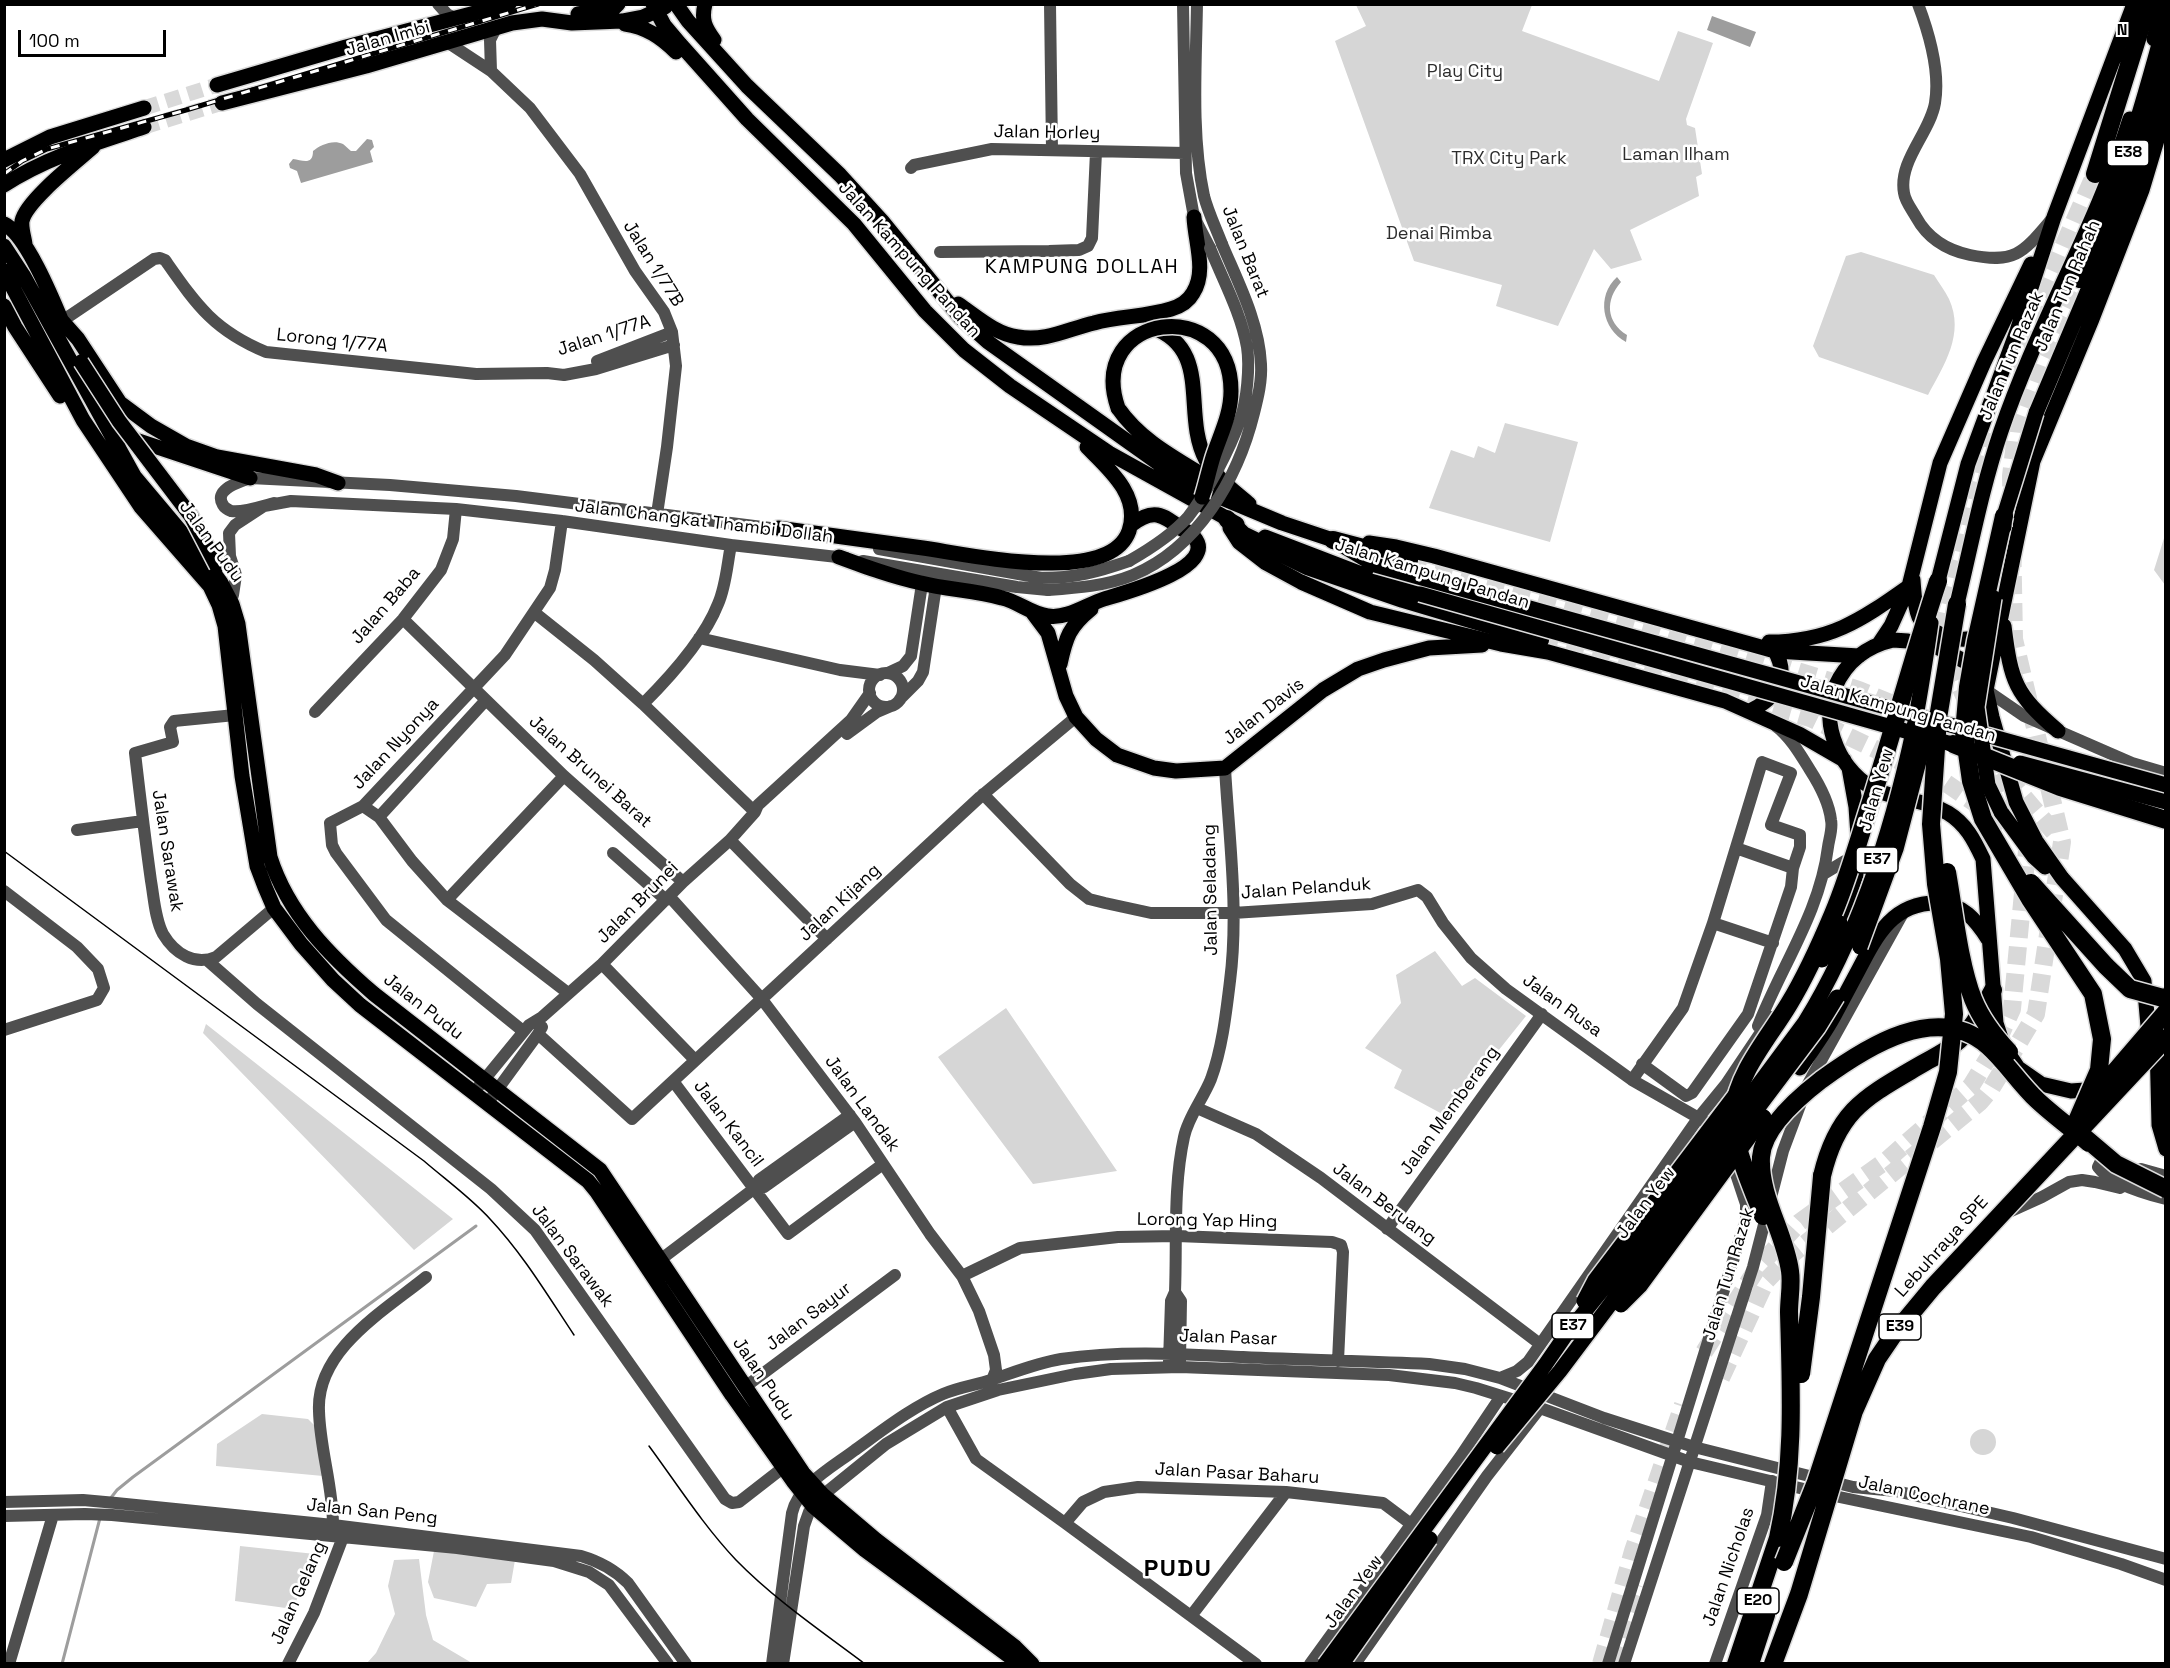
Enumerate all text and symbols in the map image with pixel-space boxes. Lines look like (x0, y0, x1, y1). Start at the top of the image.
street label: Jalan Imbi (343, 17, 433, 61)
scale bar (21, 18, 170, 56)
north arrow (2092, 18, 2152, 78)
text: N (2117, 19, 2127, 40)
text: 100 m (29, 29, 80, 52)
park label: Play City (1427, 61, 1503, 83)
street label: Jalan Horley (993, 121, 1101, 145)
road number: E38 (2107, 140, 2149, 166)
park label: Laman Ilham (1622, 144, 1730, 166)
park label: TRX City Park (1451, 148, 1567, 170)
street label: Jalan Kampung Pandan (833, 177, 985, 343)
street label: Jalan Barat (1217, 203, 1273, 301)
street label: Jalan 1/77B (618, 217, 688, 311)
street label: Jalan Tun Rahah (2031, 217, 2105, 355)
park label: Denai Rimba (1386, 223, 1492, 245)
district label: KAMPUNG DOLLAH (985, 256, 1179, 280)
street label: Jalan Tun Razak (1975, 288, 2049, 424)
street label: Jalan 1/77A (555, 311, 653, 361)
street label: Lorong 1/77A (275, 324, 389, 358)
street label: Jalan Changkat Thambi Dollah (574, 495, 834, 549)
street label: Jalan Pudu (174, 497, 248, 587)
street label: Jalan Kampung Pandan (1332, 534, 1532, 614)
street label: Jalan Baba (347, 563, 425, 649)
street label: Jalan Kampung Pandan (1798, 671, 1998, 747)
street label: Jalan Davis (1219, 674, 1309, 750)
street label: Jalan Nyonya (348, 694, 444, 794)
street label: Jalan Brunei Barat (524, 711, 656, 833)
street label: Jalan Yew (1855, 746, 1899, 834)
street label: Jalan Sarawak (147, 788, 187, 914)
street label: Jalan Seladang (1199, 824, 1223, 956)
road number: E37 (1856, 847, 1898, 873)
street label: Jalan Brunei (593, 858, 683, 948)
street label: Jalan Kijang (795, 860, 885, 946)
street label: Jalan Pelanduk (1240, 874, 1372, 904)
street label: Jalan Pudu (379, 969, 467, 1045)
street label: Jalan Rusa (1518, 970, 1606, 1042)
street label: Jalan Memberang (1396, 1042, 1504, 1180)
street label: Jalan Landak (820, 1052, 904, 1156)
street label: Jalan Kancil (688, 1076, 768, 1172)
street label: Jalan Beruang (1328, 1158, 1440, 1250)
street label: Jalan Yew (1612, 1162, 1680, 1244)
street label: Lebuhraya SPE (1891, 1192, 1993, 1302)
street label: Jalan Sarawak (526, 1200, 618, 1312)
street label: Jalan Tun Razak (1699, 1205, 1759, 1343)
street label: Lorong Yap Hing (1137, 1209, 1277, 1233)
street label: Jalan Sayur (762, 1278, 856, 1356)
road number: E37 (1552, 1313, 1594, 1339)
road number: E39 (1879, 1314, 1921, 1340)
street label: Jalan Pasar (1178, 1325, 1278, 1351)
street label: Jalan Pudu (727, 1333, 799, 1425)
street label: Jalan Pasar Baharu (1154, 1459, 1320, 1489)
street label: Jalan Cochrane (1856, 1472, 1992, 1520)
street label: Jalan San Peng (305, 1494, 439, 1530)
street label: Jalan Nicholas (1699, 1505, 1759, 1629)
street label: Jalan Gelang (267, 1538, 331, 1648)
street label: Jalan Yew (1320, 1551, 1388, 1633)
district label: PUDU (1144, 1555, 1212, 1583)
road number: E20 (1737, 1588, 1779, 1614)

